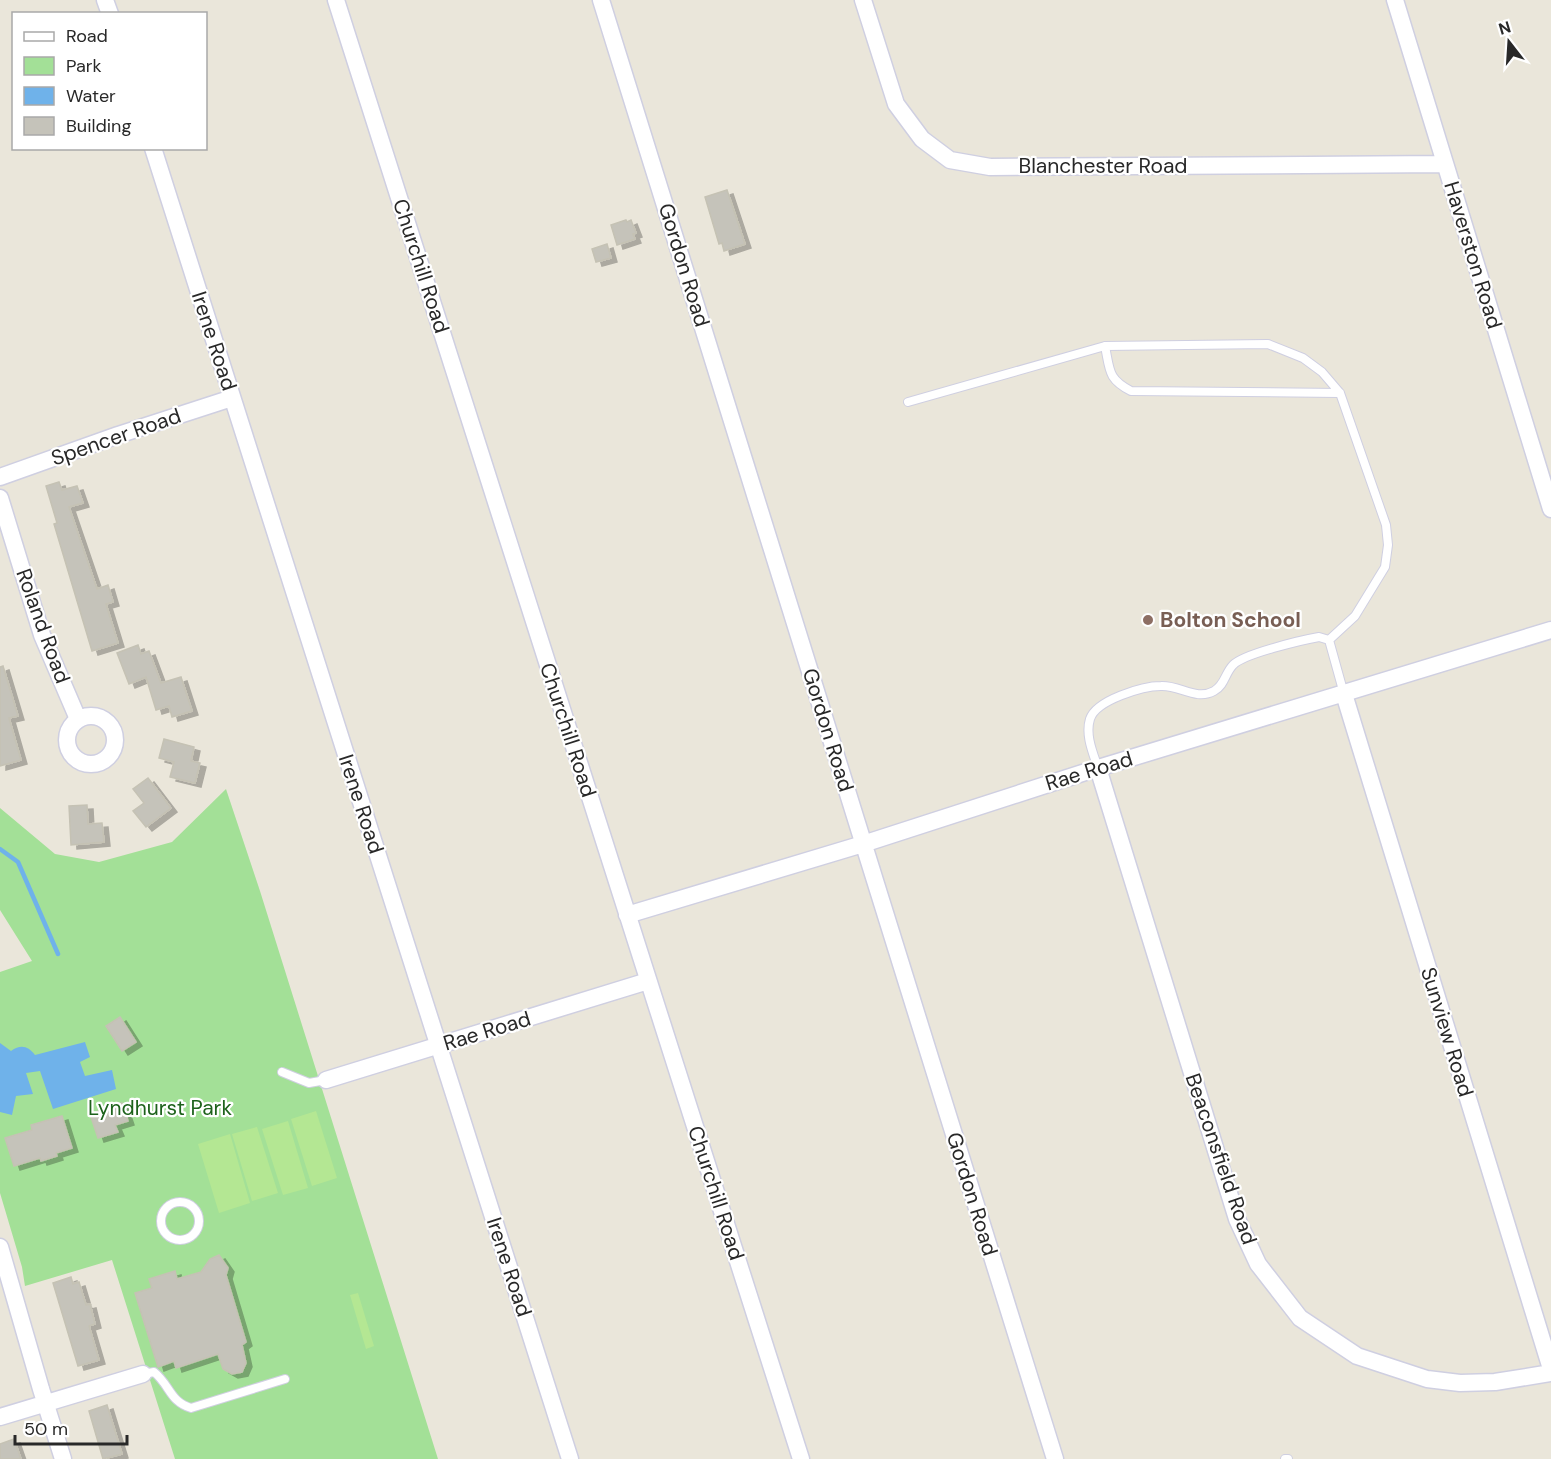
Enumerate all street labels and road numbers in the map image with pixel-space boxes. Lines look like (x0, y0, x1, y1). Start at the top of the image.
street label: Blanchester Road (1018, 152, 1188, 180)
street label: Haverston Road (1437, 178, 1509, 332)
street label: Churchill Road (386, 195, 456, 337)
street label: Gordon Road (652, 200, 716, 330)
street label: Irene Road (185, 288, 243, 394)
street label: Spencer Road (47, 402, 185, 472)
street label: Roland Road (9, 565, 77, 687)
street label: Churchill Road (533, 659, 603, 801)
street label: Gordon Road (796, 665, 860, 795)
street label: Rae Road (1042, 744, 1136, 798)
street label: Irene Road (332, 751, 390, 857)
street label: Sunview Road (1414, 964, 1480, 1100)
street label: Rae Road (440, 1004, 534, 1058)
street label: Beaconsfield Road (1179, 1070, 1263, 1248)
street label: Churchill Road (681, 1122, 751, 1264)
street label: Gordon Road (940, 1129, 1004, 1259)
street label: Irene Road (480, 1214, 538, 1320)

